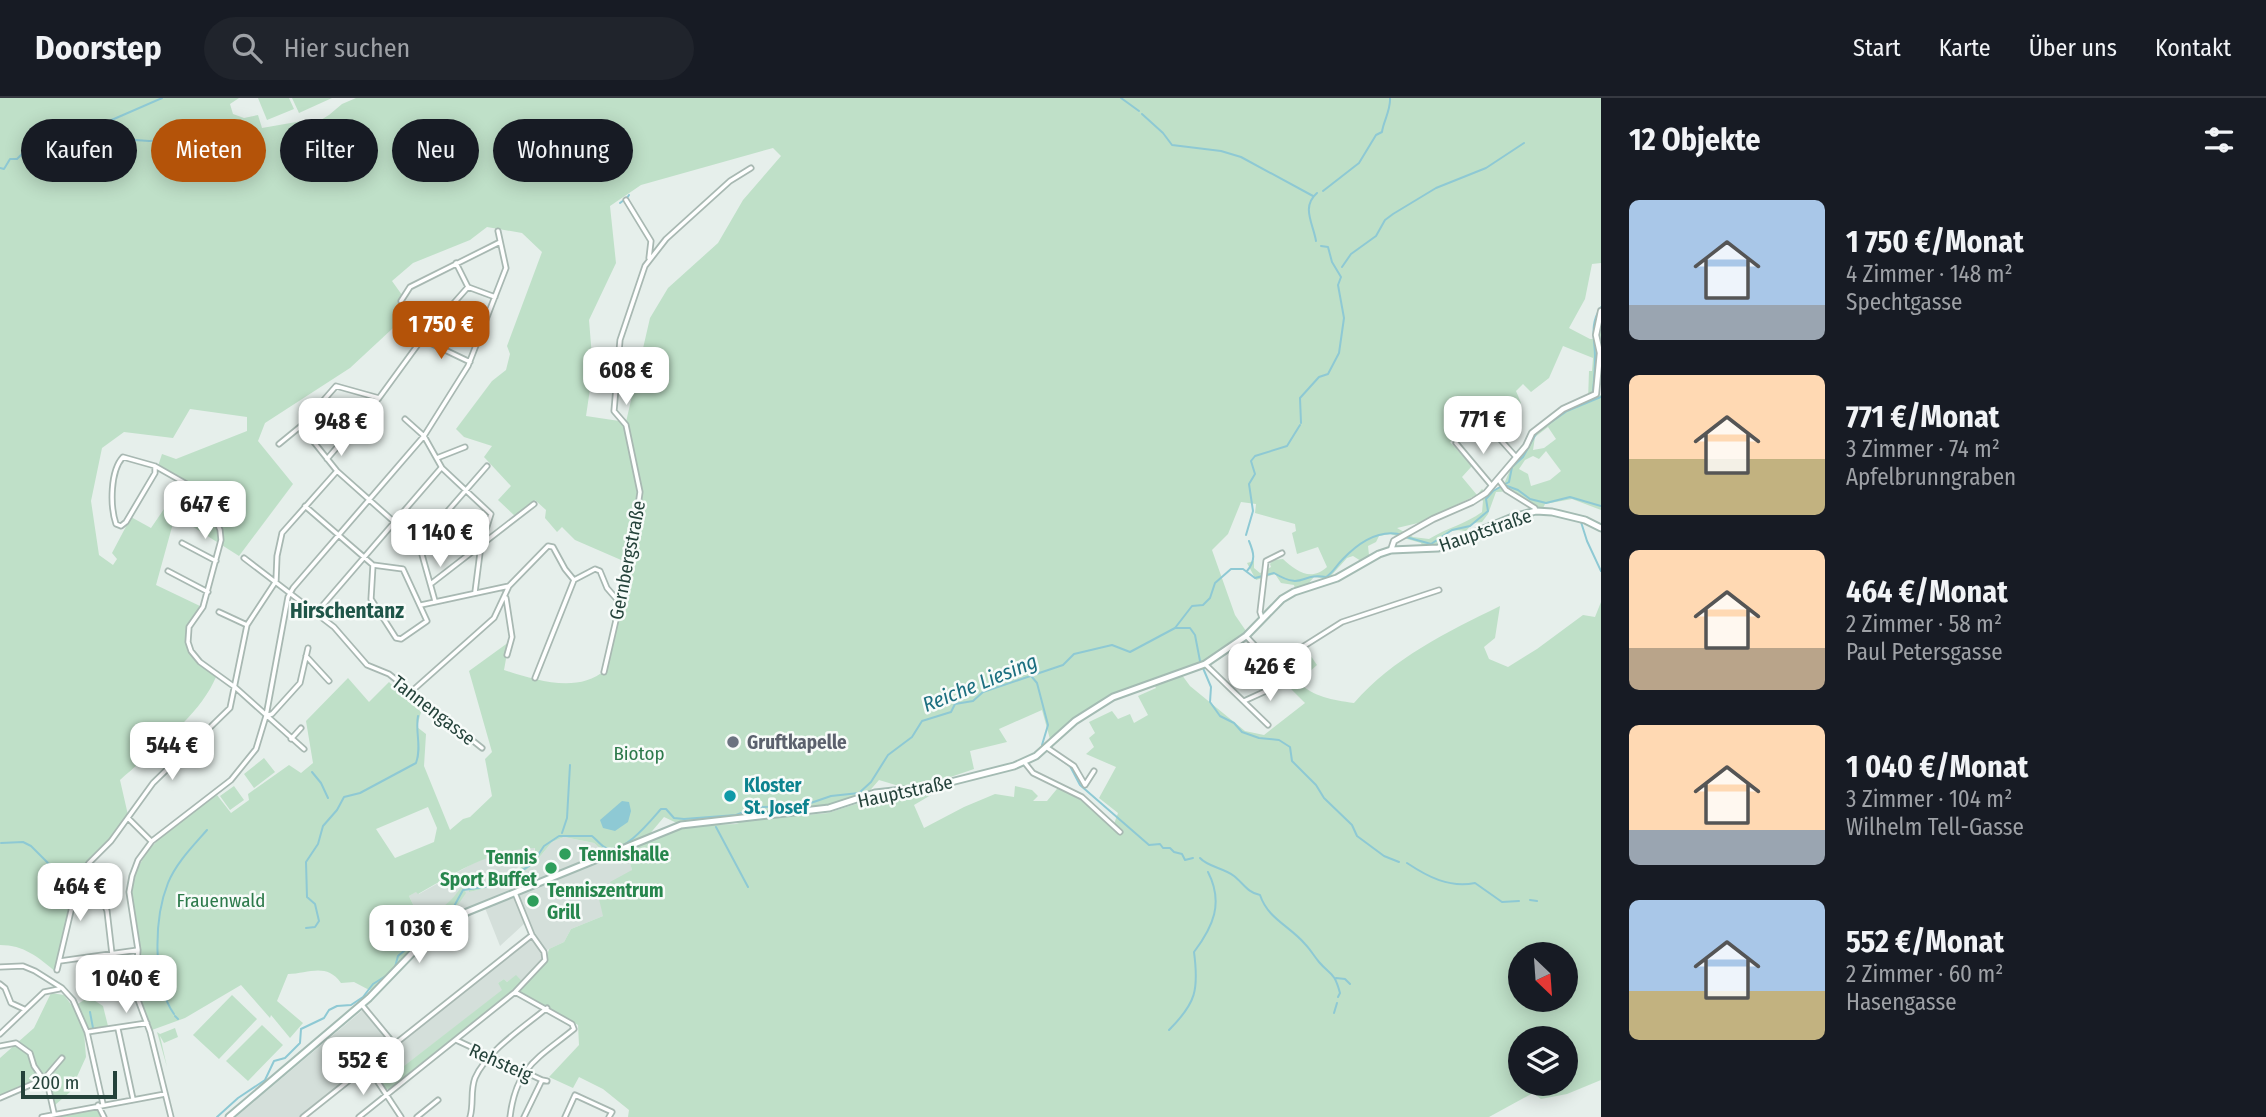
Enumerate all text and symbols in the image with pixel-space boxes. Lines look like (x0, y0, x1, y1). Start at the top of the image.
search box (204, 17, 694, 80)
text: Doorstep (35, 28, 162, 68)
icon: search (228, 29, 266, 67)
text: Hier suchen (284, 33, 410, 64)
text: Start (1853, 34, 1901, 62)
text: Karte (1939, 34, 1991, 62)
text: Über uns (2029, 34, 2117, 62)
text: Kontakt (2155, 34, 2231, 62)
chip: Kaufen (21, 119, 137, 182)
chip: Mieten (151, 119, 266, 182)
chip: Filter (280, 119, 378, 182)
chip: Neu (392, 119, 479, 182)
chip: Wohnung (493, 119, 633, 182)
icon: filters (2200, 121, 2238, 159)
text: 12 Objekte (1629, 122, 1761, 158)
text: 1 750 €/Monat (1846, 224, 2024, 260)
icon: home (1685, 228, 1769, 312)
text: 4 Zimmer · 148 m² (1846, 260, 2013, 288)
text: Spechtgasse (1846, 288, 1962, 316)
pin: 1 750 € (376, 302, 506, 361)
text: 1 750 € (408, 310, 474, 338)
pin: 608 € (577, 348, 675, 407)
text: 608 € (599, 356, 653, 384)
pin: 771 € (1434, 396, 1532, 456)
pin: 948 € (292, 398, 390, 458)
text: 771 €/Monat (1846, 399, 1999, 435)
icon: home (1685, 403, 1769, 487)
text: 771 € (1460, 405, 1506, 433)
text: 948 € (315, 407, 367, 435)
text: 3 Zimmer · 74 m² (1846, 435, 2000, 463)
text: Apfelbrunngraben (1846, 463, 2016, 491)
pin: 647 € (156, 482, 254, 541)
text: 647 € (180, 490, 230, 518)
street label: Gernbergstraße (605, 499, 650, 622)
street label: Hauptstraße (1436, 504, 1534, 557)
pin: 1 140 € (375, 510, 505, 569)
text: 1 140 € (407, 518, 473, 546)
text: 464 €/Monat (1846, 574, 2008, 610)
icon: home (1685, 578, 1769, 662)
district label: Hirschentanz (290, 598, 404, 624)
text: 2 Zimmer · 58 m² (1846, 610, 2002, 638)
text: Paul Petersgasse (1846, 638, 2003, 666)
pin: 426 € (1221, 644, 1319, 703)
water label: Reiche Liesing (919, 648, 1041, 718)
text: 426 € (1244, 652, 1296, 680)
street label: Tannengasse (387, 671, 480, 750)
pin: 544 € (123, 722, 221, 782)
text: 544 € (146, 731, 198, 759)
place label: Gruftkapelle (747, 731, 847, 754)
marker: Gruftkapelle (725, 734, 741, 750)
park label: Biotop (613, 742, 665, 765)
text: 1 040 €/Monat (1846, 749, 2028, 785)
icon: home (1685, 753, 1769, 837)
street label: Hauptstraße (856, 770, 955, 813)
place label: Kloster St. Josef (744, 774, 811, 819)
text: 3 Zimmer · 104 m² (1846, 785, 2012, 813)
marker: Kloster St. Josef (722, 788, 738, 804)
text: Wilhelm Tell-Gasse (1846, 813, 2024, 841)
place label: Tennishalle (579, 843, 670, 866)
place label: Tennis Sport Buffet (440, 846, 538, 891)
marker: Tennishalle (557, 846, 573, 862)
marker: Tennis Sport Buffet (543, 860, 559, 876)
pin: 464 € (31, 864, 129, 923)
text: 464 € (54, 872, 106, 900)
place label: Tenniszentrum Grill (547, 879, 663, 924)
park label: Frauenwald (177, 889, 265, 912)
marker: Tenniszentrum Grill (525, 893, 541, 909)
pin: 1 030 € (354, 906, 484, 965)
text: 1 030 € (385, 914, 453, 942)
text: 552 €/Monat (1846, 924, 2004, 960)
icon: home (1685, 928, 1769, 1012)
north arrow (1508, 942, 1578, 1012)
map controls (1508, 942, 1578, 1096)
pin: 1 040 € (61, 956, 191, 1015)
text: 2 Zimmer · 60 m² (1846, 960, 2003, 988)
text: 1 040 € (92, 964, 160, 992)
text: Hasengasse (1846, 988, 1957, 1016)
button: layers (1508, 1026, 1578, 1096)
pin: 552 € (314, 1038, 412, 1097)
street label: Rehsteig (466, 1038, 536, 1087)
text: 552 € (338, 1046, 388, 1074)
scale bar (21, 1068, 117, 1100)
text: 200 m (32, 1071, 79, 1094)

